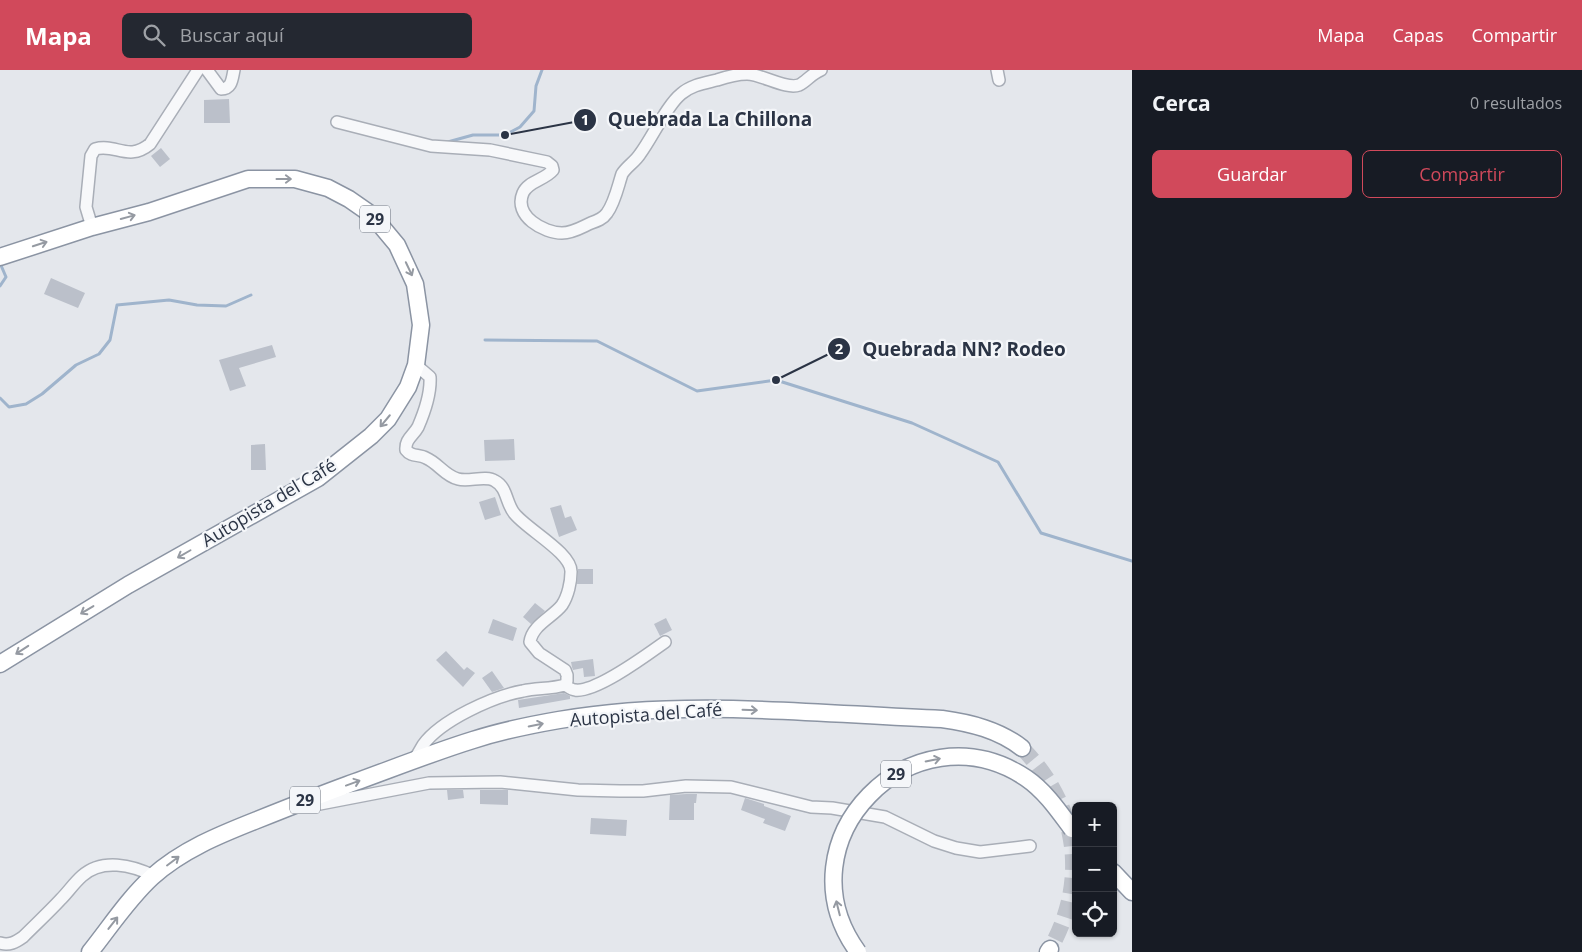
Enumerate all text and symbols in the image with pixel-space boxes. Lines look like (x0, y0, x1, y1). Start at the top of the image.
search box (122, 13, 472, 58)
text: Mapa (25, 19, 92, 52)
icon: search (140, 21, 168, 49)
text: Buscar aquí (180, 22, 284, 48)
text: Mapa (1317, 23, 1365, 47)
text: Capas (1393, 23, 1443, 47)
text: Compartir (1471, 23, 1557, 47)
text: Cerca (1152, 89, 1211, 117)
text: 0 resultados (1470, 92, 1562, 114)
callout: Quebrada La Chillona (572, 103, 822, 137)
text: Quebrada La Chillona (608, 106, 812, 132)
text: 1 (581, 109, 589, 129)
button: Guardar (1152, 150, 1352, 198)
button: Compartir (1362, 150, 1562, 198)
one-way arrow (276, 174, 292, 184)
road number: 29 (360, 206, 390, 232)
one-way arrow (119, 212, 135, 222)
one-way arrow (32, 238, 48, 248)
one-way arrow (404, 261, 414, 276)
callout: Quebrada NN? Rodeo (827, 332, 1075, 366)
text: Quebrada NN? Rodeo (862, 336, 1066, 362)
text: 2 (835, 338, 844, 358)
one-way arrow (379, 414, 390, 427)
street label: Autopista del Café (197, 453, 340, 552)
one-way arrow (177, 549, 192, 559)
one-way arrow (80, 606, 94, 616)
one-way arrow (16, 645, 30, 655)
street label: Autopista del Café (569, 697, 723, 731)
one-way arrow (741, 705, 757, 715)
one-way arrow (528, 719, 544, 729)
one-way arrow (925, 755, 941, 764)
road number: 29 (881, 761, 911, 788)
one-way arrow (345, 778, 361, 787)
road number: 29 (290, 786, 320, 814)
map controls (1072, 802, 1117, 937)
button: + (1072, 802, 1117, 847)
button: − (1072, 847, 1117, 892)
one-way arrow (166, 856, 179, 867)
button: locate (1072, 892, 1117, 937)
one-way arrow (833, 901, 842, 917)
one-way arrow (108, 916, 118, 930)

